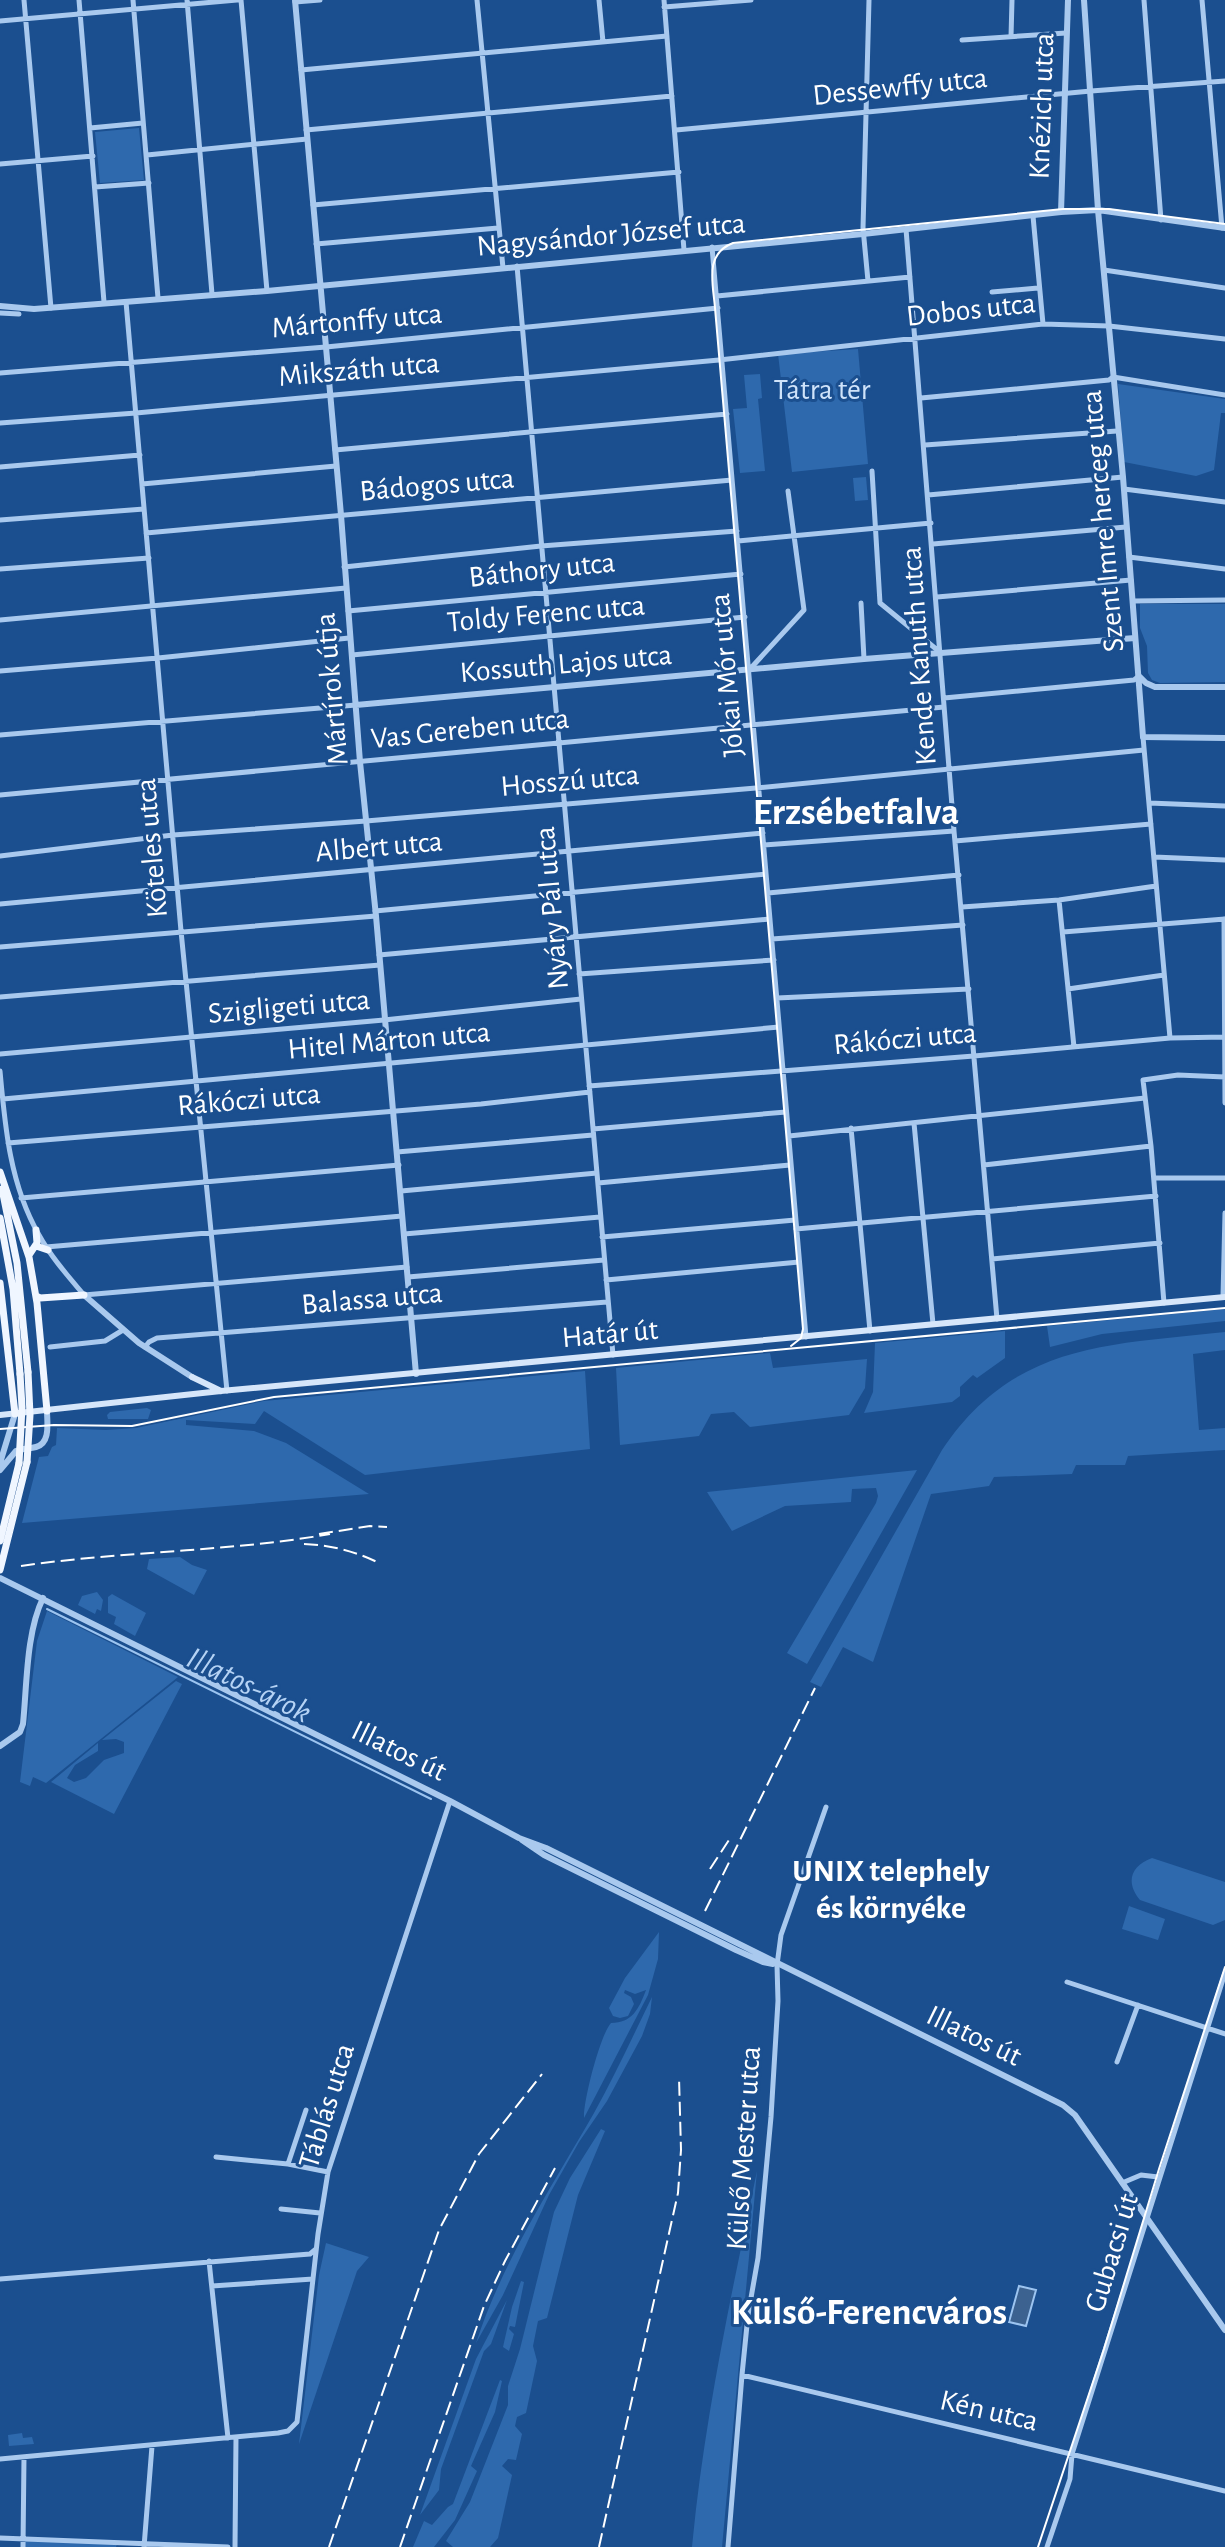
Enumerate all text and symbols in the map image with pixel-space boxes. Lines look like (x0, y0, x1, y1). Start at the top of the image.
street label: Knézich utca (1024, 32, 1060, 180)
street label: Dessewffy utca (811, 63, 989, 111)
street label: Nagysándor József utca (475, 208, 747, 262)
street label: Dobos utca (905, 288, 1037, 332)
street label: Mártonffy utca (270, 299, 444, 343)
street label: Mikszáth utca (277, 348, 441, 392)
park label: Tátra tér (773, 375, 871, 405)
street label: Szent Imre herceg utca (1077, 389, 1129, 653)
street label: Bádogos utca (358, 463, 516, 507)
street label: Kende Kanuth utca (896, 545, 942, 767)
street label: Báthory utca (467, 547, 617, 593)
street label: Toldy Ferenc utca (446, 590, 646, 638)
street label: Jókai Mór utca (705, 592, 749, 758)
street label: Mártírok útja (310, 611, 354, 767)
street label: Kossuth Lajos utca (459, 640, 673, 688)
street label: Vas Gereben utca (369, 704, 571, 754)
street label: Hosszú utca (499, 760, 641, 802)
street label: Köteles utca (131, 777, 173, 919)
district label: Erzsébetfalva (753, 794, 959, 832)
street label: Nyáry Pál utca (530, 825, 574, 991)
street label: Albert utca (314, 826, 444, 868)
street label: Szigligeti utca (207, 985, 371, 1029)
street label: Hitel Márton utca (286, 1017, 492, 1065)
street label: Rákóczi utca (832, 1018, 978, 1060)
street label: Rákóczi utca (176, 1079, 322, 1121)
street label: Balassa utca (300, 1278, 444, 1320)
street label: Határ út (561, 1315, 660, 1353)
water label: Illatos-árok (182, 1641, 316, 1729)
street label: Illatos út (347, 1715, 452, 1787)
district label: UNIX telephely és környéke (792, 1855, 990, 1924)
street label: Illatos út (922, 2000, 1027, 2072)
street label: Táblás utca (294, 2040, 360, 2172)
street label: Külső Mester utca (722, 2045, 766, 2251)
street label: Gubacsi út (1080, 2190, 1144, 2316)
district label: Külső-Ferencváros (731, 2294, 1007, 2332)
street label: Kén utca (937, 2385, 1041, 2437)

